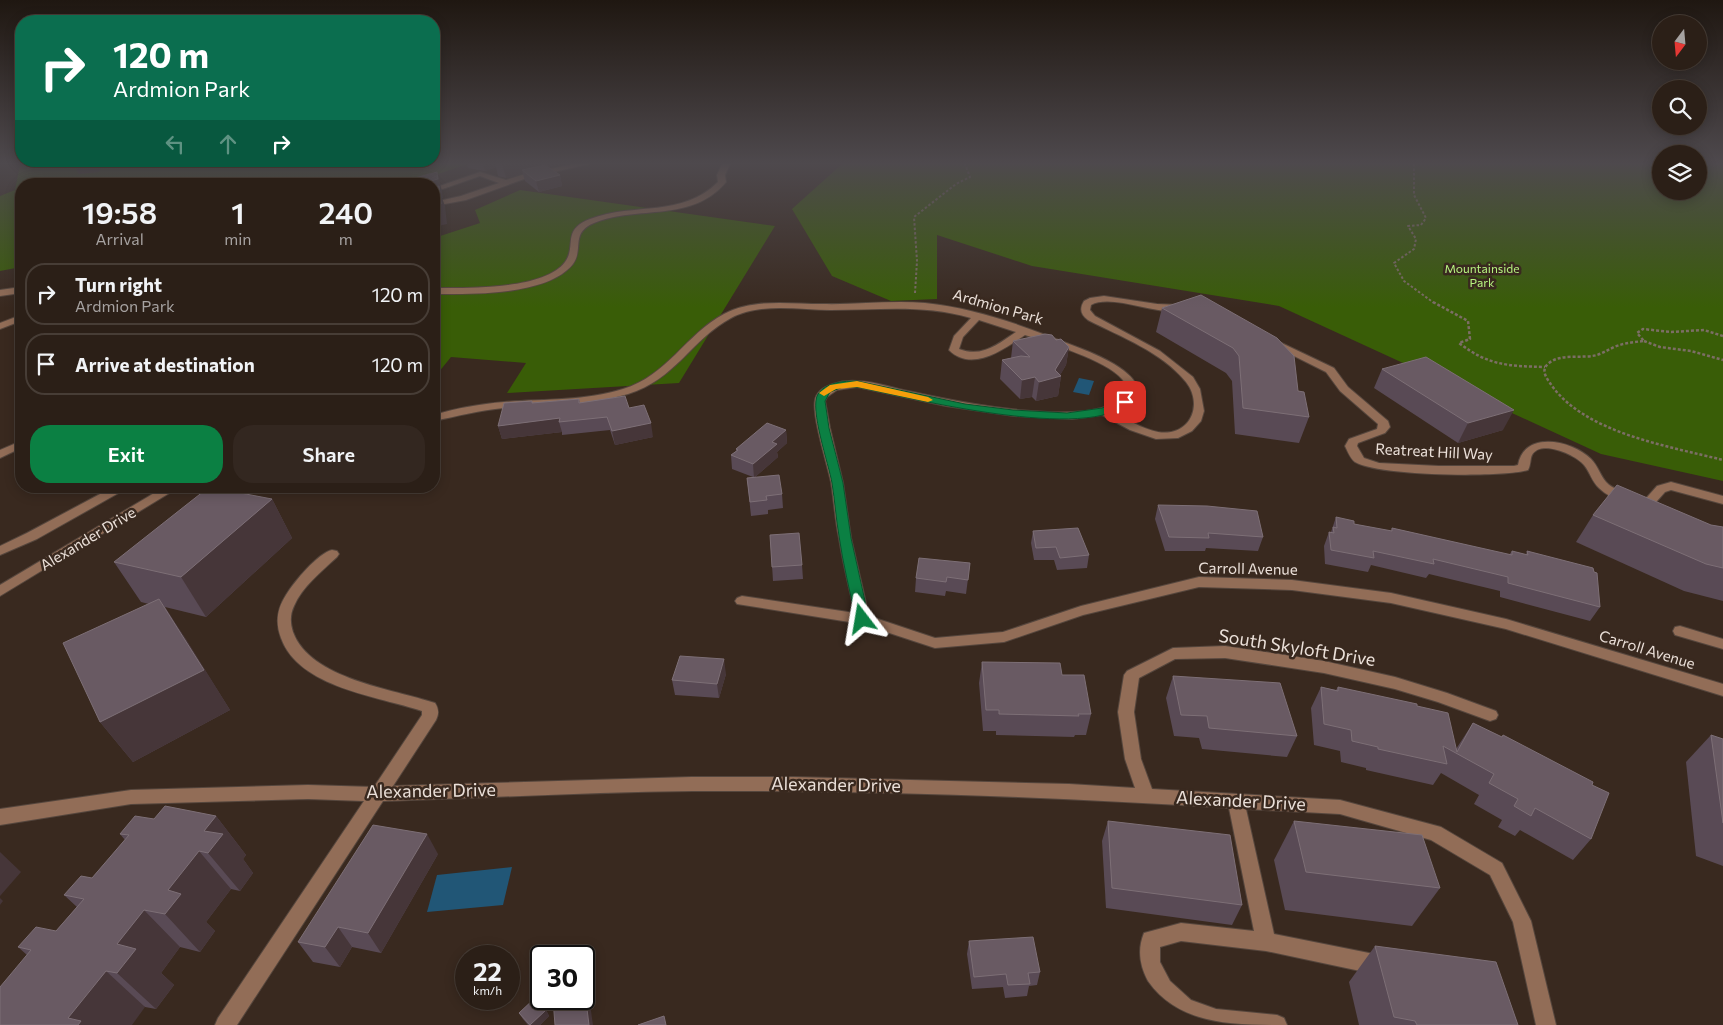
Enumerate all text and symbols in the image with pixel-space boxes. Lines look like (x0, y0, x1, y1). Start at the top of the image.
north arrow (1652, 15, 1708, 70)
map controls (1652, 15, 1707, 200)
text: 120 m (113, 32, 209, 75)
icon: right (30, 35, 95, 100)
text: Ardmion Park (113, 75, 250, 102)
button: search (1652, 80, 1707, 135)
icon: left (161, 130, 189, 158)
icon: ahead (214, 130, 242, 158)
icon: right (267, 130, 295, 158)
button: layers (1652, 145, 1707, 200)
text: 19:58 (82, 193, 157, 230)
text: 1 (231, 193, 245, 230)
text: 240 (318, 193, 373, 230)
text: Arrival (95, 229, 144, 248)
text: min (224, 229, 251, 248)
text: m (339, 229, 353, 248)
park label: Mountainside Park (1444, 261, 1520, 289)
text: Turn right (75, 273, 162, 296)
icon: right (32, 280, 60, 308)
text: 120 m (372, 283, 423, 306)
street label: Ardmion Park (951, 285, 1046, 328)
text: Ardmion Park (75, 296, 175, 315)
icon: arrive (32, 350, 60, 378)
text: Arrive at destination (75, 353, 255, 376)
text: 120 m (372, 353, 423, 376)
pin (1104, 381, 1146, 423)
icon: arrive (1111, 388, 1139, 416)
button: Exit (30, 425, 223, 483)
button: Share (233, 425, 425, 483)
street label: Reatreat Hill Way (1375, 439, 1493, 463)
street label: Alexander Drive (36, 503, 139, 574)
street label: Carroll Avenue (1198, 558, 1298, 578)
position arrow (835, 592, 887, 644)
street label: South Skyloft Drive (1217, 624, 1377, 670)
street label: Carroll Avenue (1597, 626, 1697, 672)
street label: Alexander Drive (771, 772, 901, 796)
street label: Alexander Drive (366, 778, 496, 802)
street label: Alexander Drive (1176, 786, 1306, 814)
speed limit sign: 30 (530, 945, 595, 1010)
text: 22 (473, 956, 502, 986)
text: km/h (473, 983, 502, 997)

